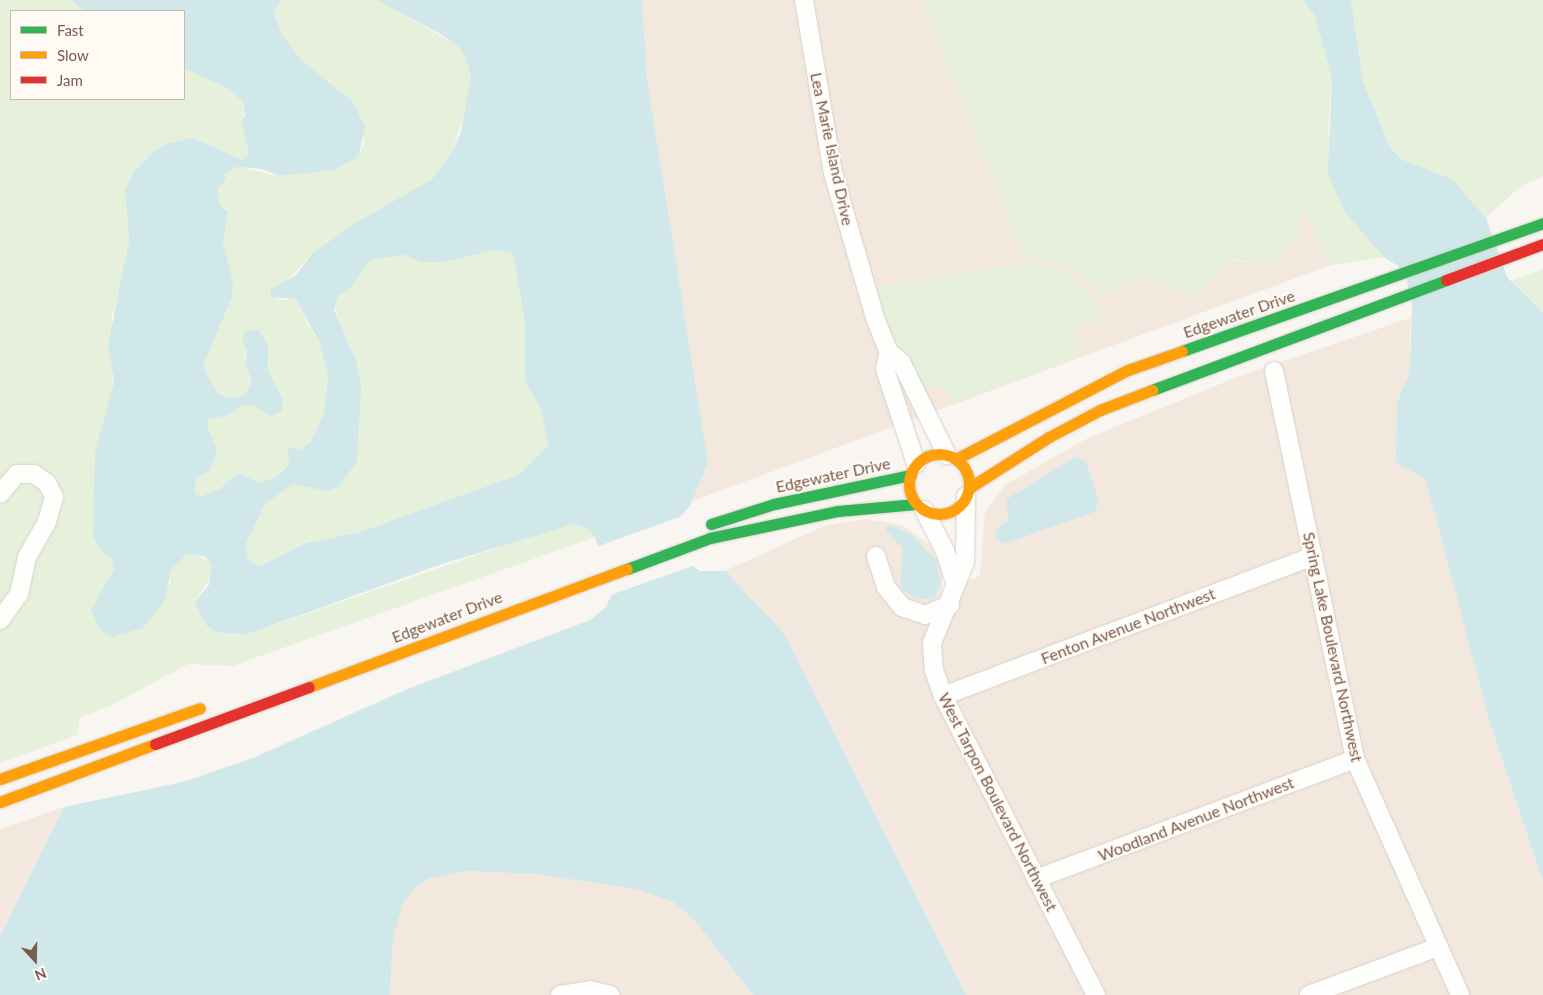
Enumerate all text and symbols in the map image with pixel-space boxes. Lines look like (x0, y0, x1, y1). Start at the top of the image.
legend (10, 10, 185, 100)
text: Fast (57, 21, 84, 39)
text: Slow (57, 46, 89, 64)
text: Jam (57, 71, 83, 89)
street label: Lea Marie Island Drive (806, 71, 858, 227)
street label: Edgewater Drive (1181, 286, 1297, 342)
street label: Edgewater Drive (774, 453, 892, 497)
street label: Spring Lake Boulevard Northwest (1299, 530, 1367, 764)
street label: Fenton Avenue Northwest (1038, 584, 1218, 668)
street label: Edgewater Drive (389, 587, 505, 647)
street label: West Tarpon Boulevard Northwest (934, 689, 1062, 915)
street label: Woodland Avenue Northwest (1095, 773, 1297, 865)
north arrow (10, 935, 60, 985)
text: N (32, 965, 49, 984)

